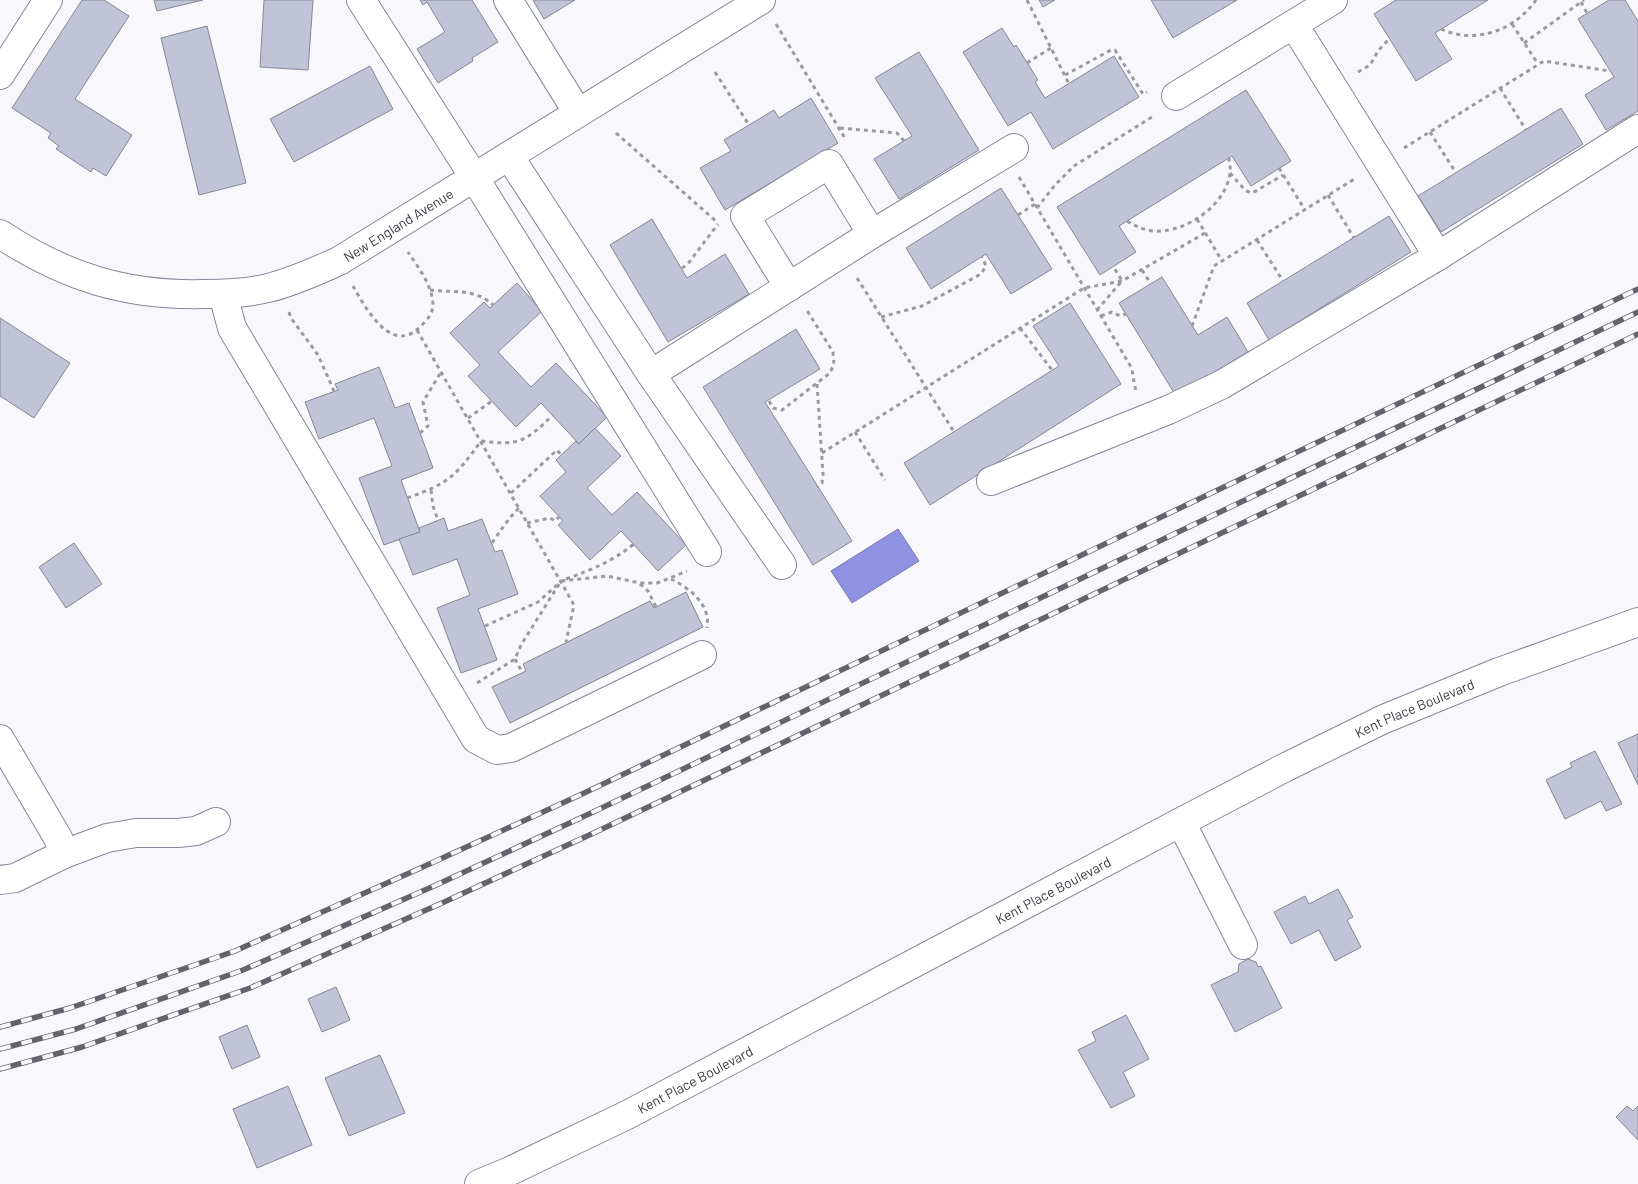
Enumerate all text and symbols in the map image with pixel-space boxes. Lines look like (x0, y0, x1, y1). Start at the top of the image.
street label: New England Avenue (340, 184, 456, 265)
street label: Kent Place Boulevard (1352, 675, 1477, 741)
street label: Kent Place Boulevard (992, 852, 1113, 927)
street label: Kent Place Boulevard (634, 1042, 755, 1117)

